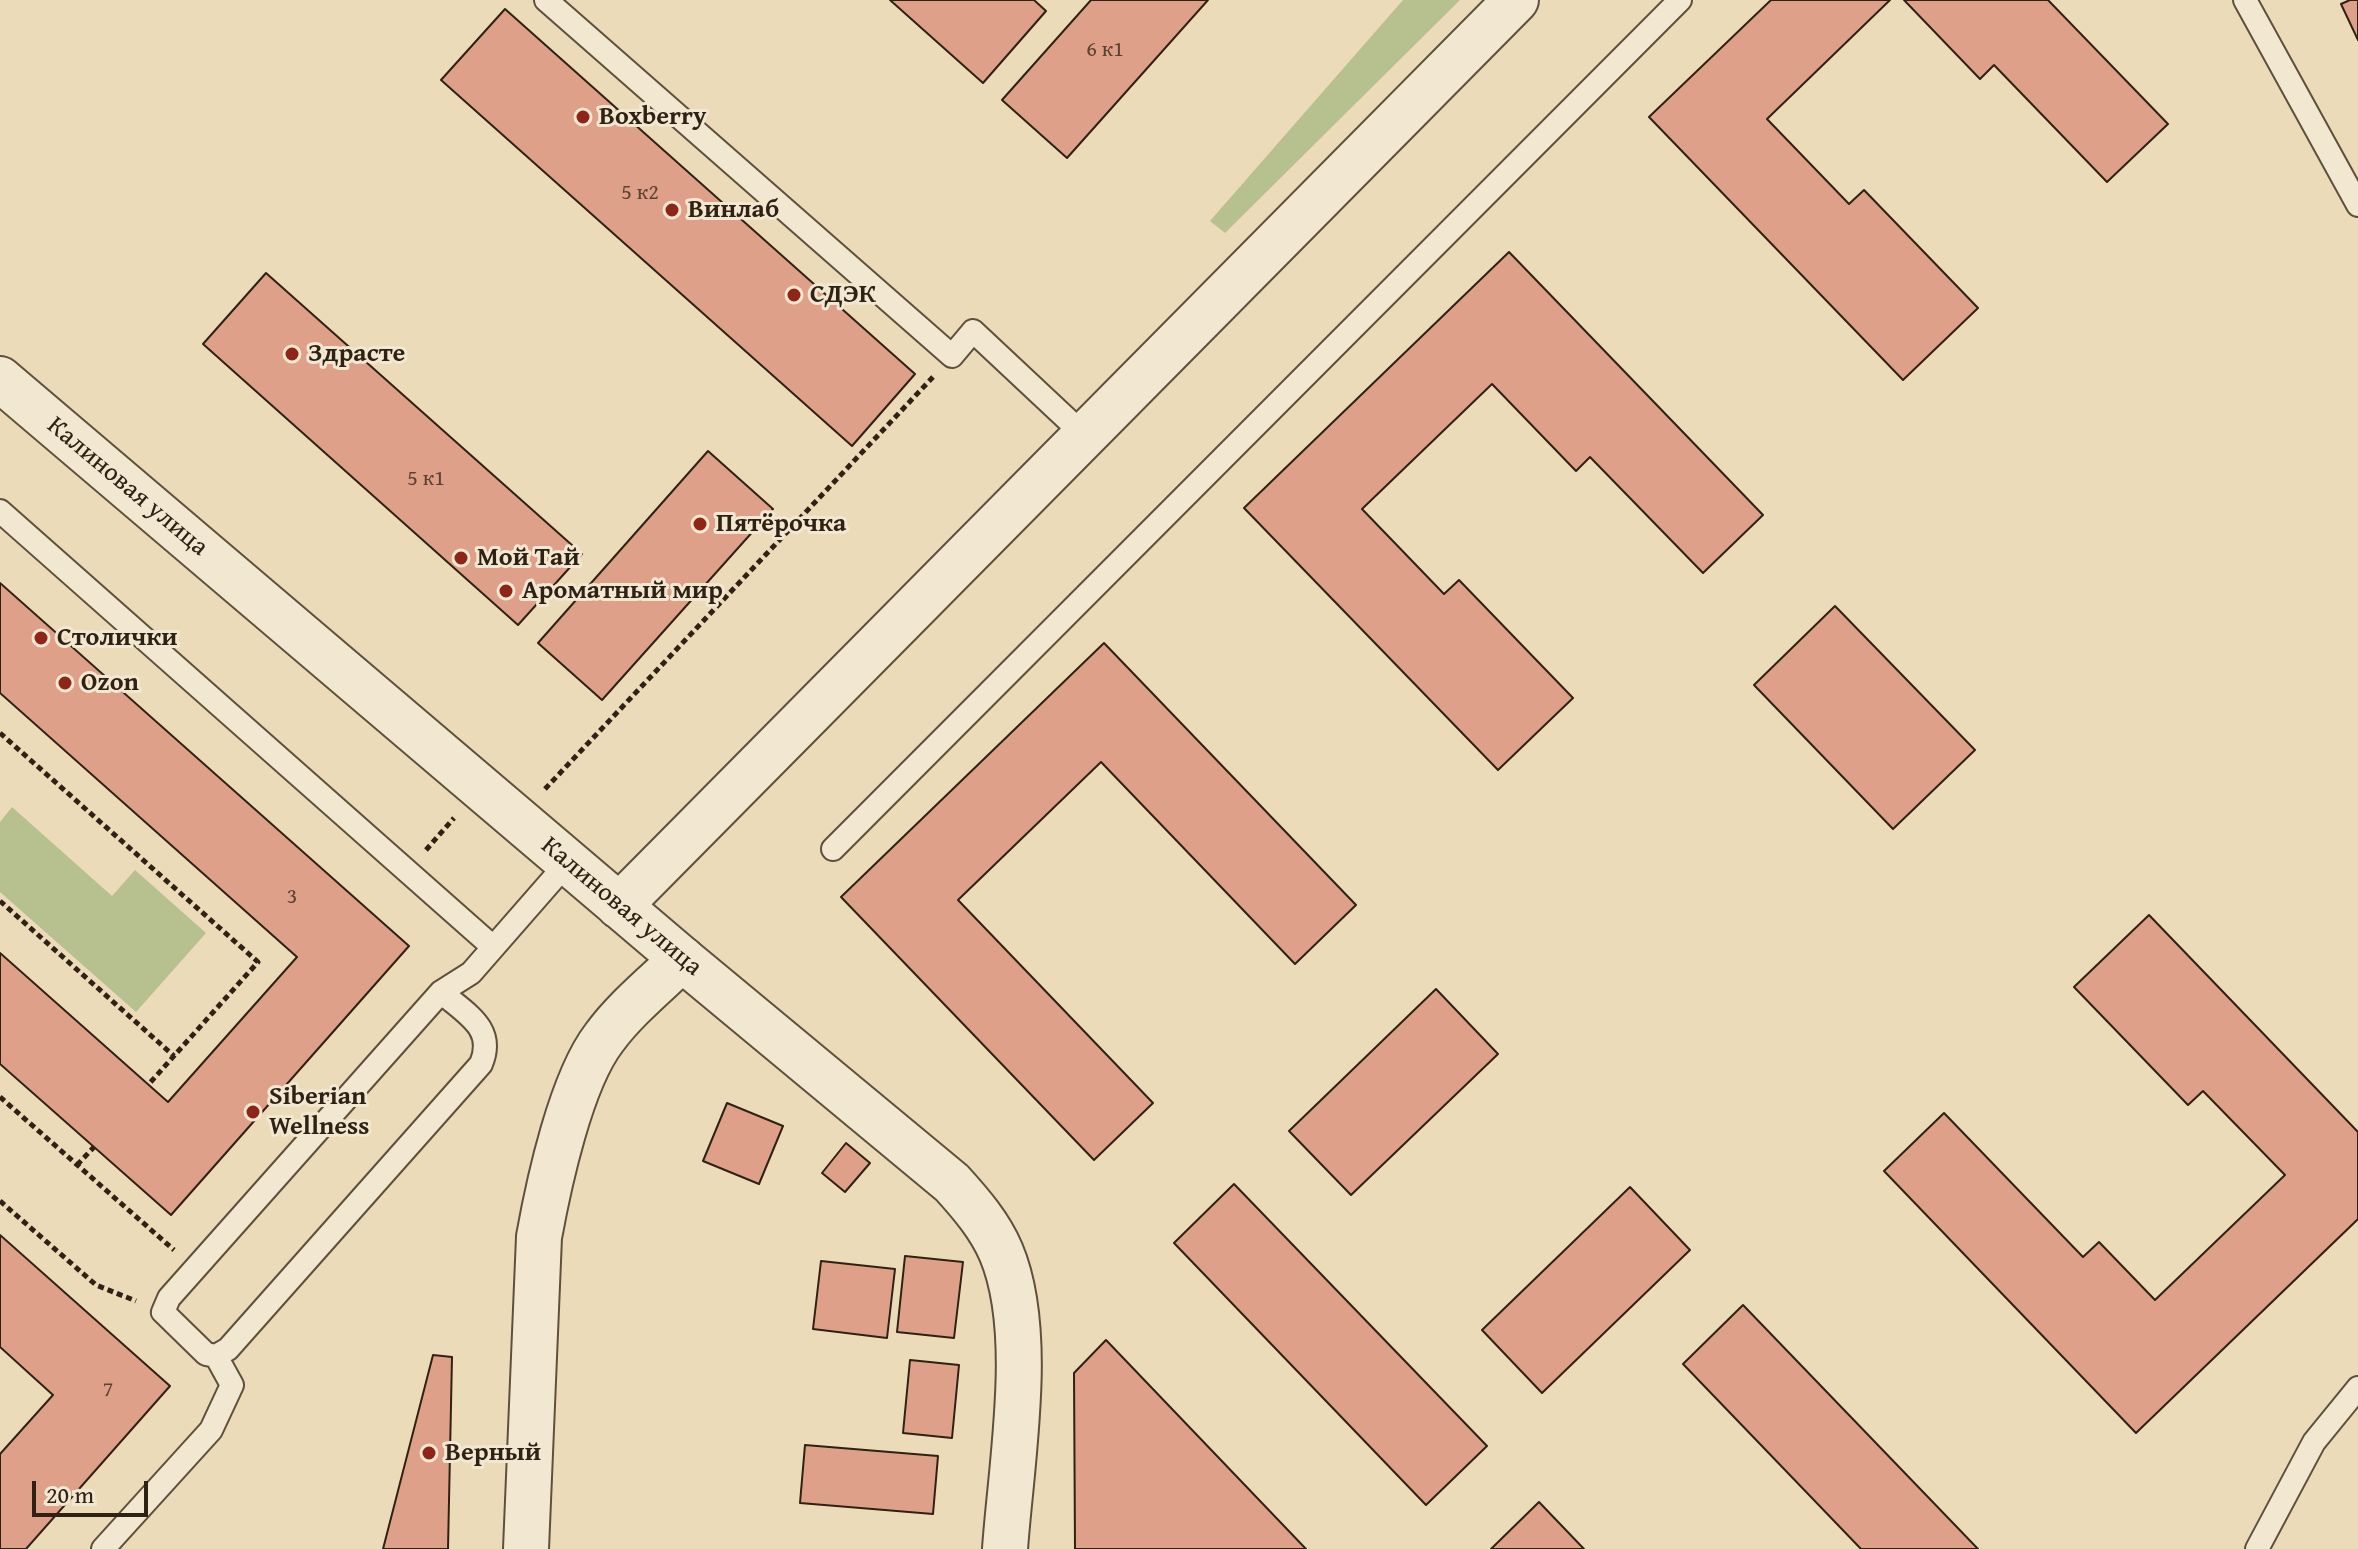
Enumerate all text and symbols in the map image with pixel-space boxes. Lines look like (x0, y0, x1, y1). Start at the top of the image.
house number: 6 к1 (1086, 37, 1124, 63)
place label: Boxberry (599, 101, 706, 133)
marker: Boxberry (574, 108, 592, 126)
house number: 5 к2 (621, 180, 659, 206)
place label: Винлаб (688, 194, 779, 226)
marker: Винлаб (663, 201, 681, 219)
place label: СДЭК (810, 279, 876, 311)
marker: СДЭК (785, 286, 803, 304)
place label: Здрасте (308, 338, 405, 370)
marker: Здрасте (283, 345, 301, 363)
street label: Калиновая улица (40, 411, 214, 563)
house number: 5 к1 (407, 466, 445, 492)
place label: Пятёрочка (716, 508, 846, 540)
marker: Пятёрочка (691, 515, 709, 533)
place label: Мой Тай (477, 542, 580, 574)
marker: Мой Тай (452, 549, 470, 567)
place label: Ароматный мир (522, 575, 723, 607)
marker: Ароматный мир (497, 582, 515, 600)
place label: Столички (57, 622, 178, 654)
marker: Столички (32, 629, 50, 647)
place label: Ozon (81, 667, 139, 699)
marker: Ozon (56, 674, 74, 692)
street label: Калиновая улица (534, 831, 708, 983)
house number: 3 (287, 884, 297, 910)
place label: Siberian Wellness (269, 1081, 369, 1142)
marker: Siberian Wellness (244, 1103, 262, 1121)
house number: 7 (103, 1377, 113, 1403)
place label: Верный (445, 1437, 541, 1469)
marker: Верный (420, 1444, 438, 1462)
scale bar (36, 1465, 152, 1515)
text: 20 m (46, 1477, 94, 1512)

